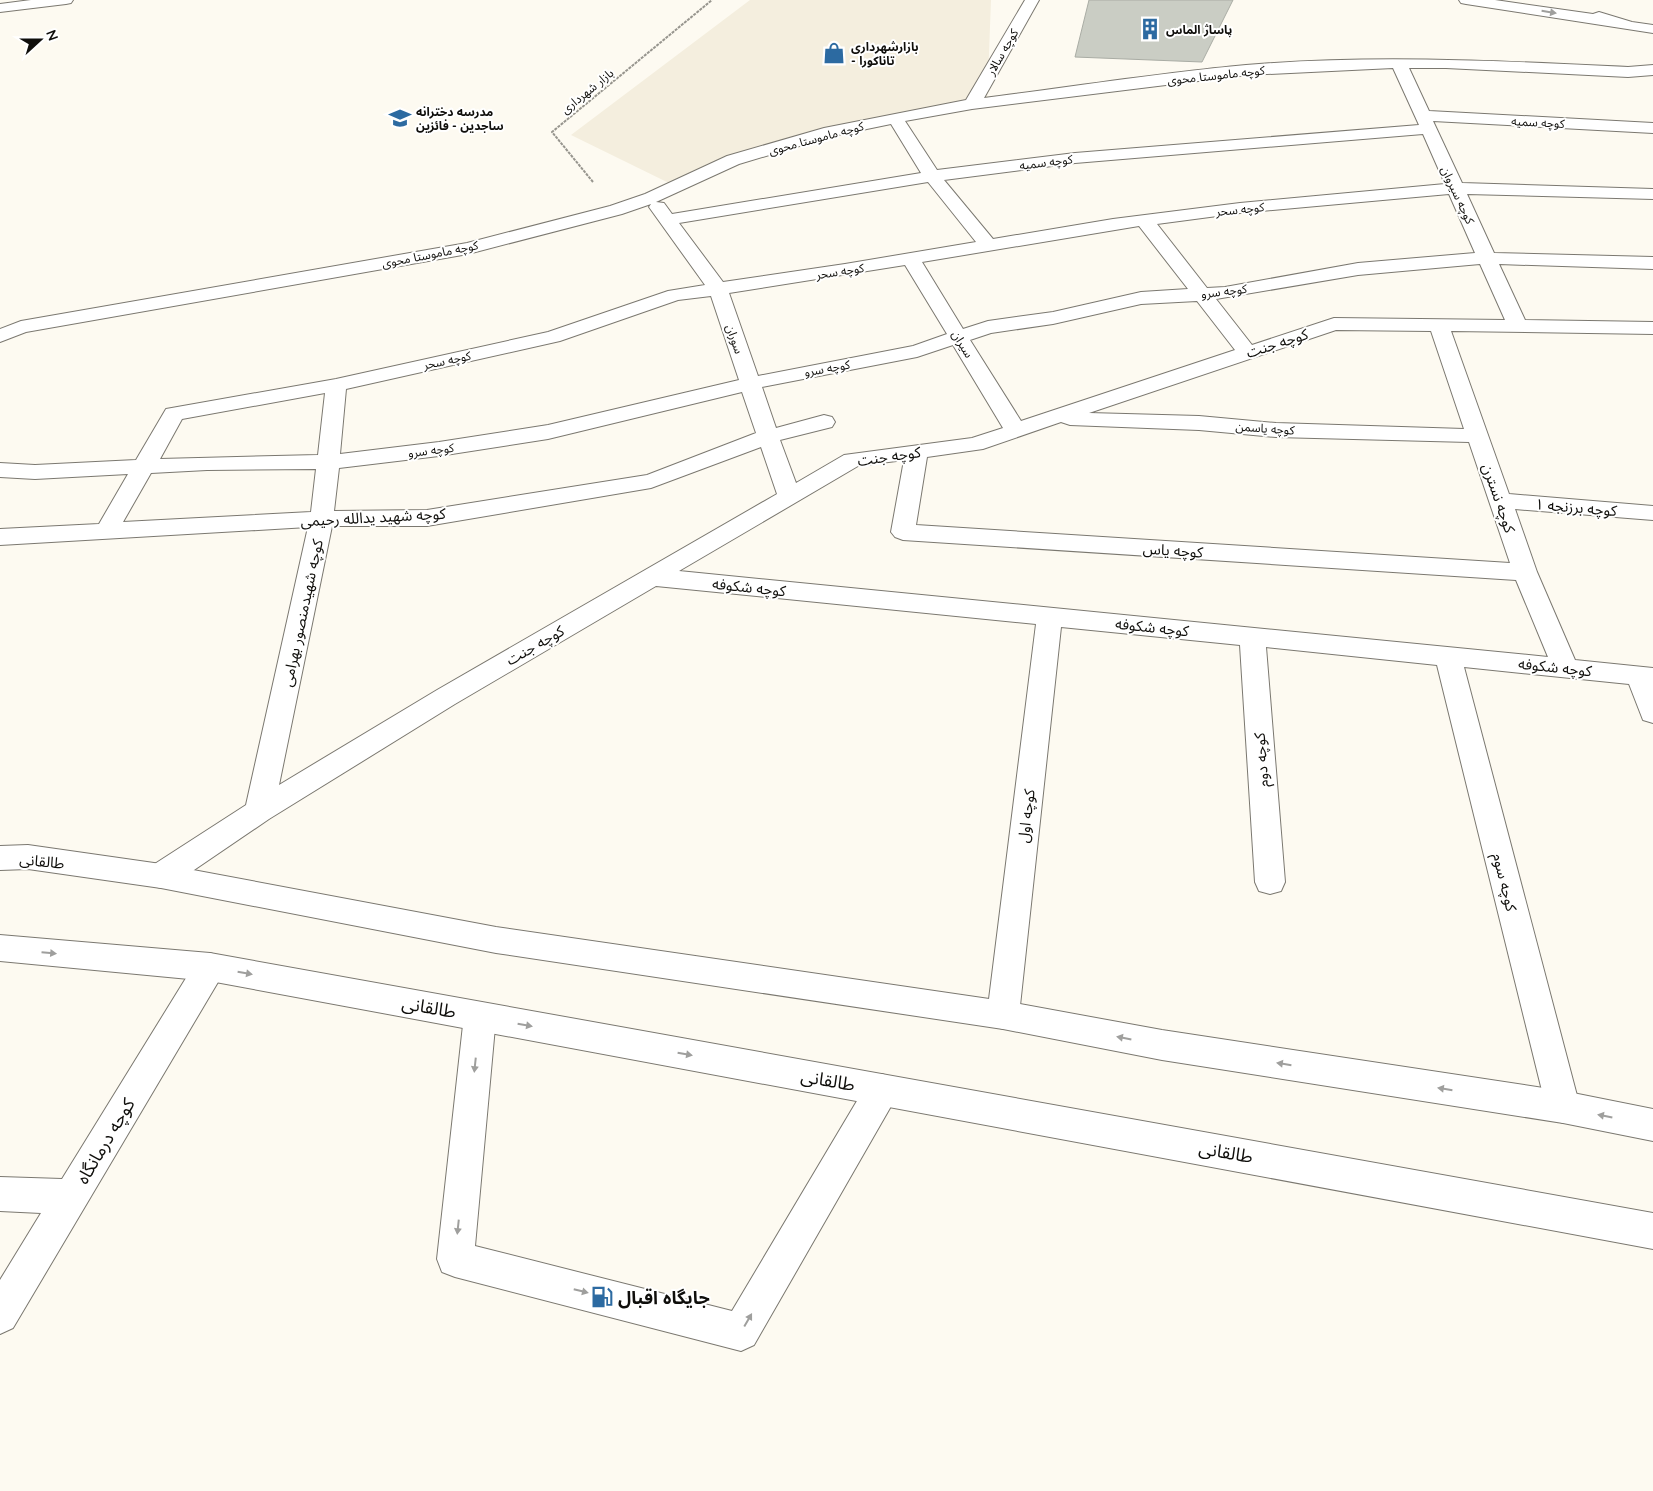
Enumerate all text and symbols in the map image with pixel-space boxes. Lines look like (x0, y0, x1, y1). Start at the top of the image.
one-way arrow (1541, 9, 1557, 17)
north arrow (15, 15, 65, 65)
building icon: پاساژ الماس (1137, 16, 1163, 42)
place label: پاساژ الماس (1166, 22, 1232, 38)
street label: کوچه سالار (982, 25, 1023, 79)
text: N (42, 27, 62, 43)
place label: بازارشهرداری - تاناکورا (851, 39, 919, 68)
shop icon: بازارشهرداری - تاناکورا (821, 40, 847, 66)
street label: کوچه ماموستا محوی (1167, 62, 1267, 89)
street label: بازار شهرداری (558, 65, 616, 117)
place label: مدرسه دخترانه ساجدین - فائزین (416, 104, 504, 133)
school or university icon: مدرسه دخترانه ساجدین - فائزین (387, 105, 413, 131)
street label: کوچه سمیه (1511, 113, 1566, 132)
street label: کوچه ماموستا محوی (767, 118, 867, 159)
street label: کوچه سمیه (1019, 151, 1075, 174)
street label: کوچه سیروان (1437, 164, 1478, 228)
street label: کوچه سحر (1214, 199, 1266, 220)
street label: کوچه ماموستا محوی (381, 237, 481, 272)
street label: کوچه سحر (814, 260, 866, 283)
street label: کوچه سرو (1200, 281, 1249, 302)
street label: سوران (723, 322, 747, 356)
street label: کوچه جنت (1244, 324, 1311, 363)
street label: سیران (949, 328, 977, 361)
street label: کوچه سحر (421, 347, 474, 374)
street label: کوچه سرو (803, 356, 852, 380)
street label: کوچه یاسمن (1235, 418, 1296, 439)
street label: کوچه سرو (407, 440, 456, 461)
street label: کوچه جنت (856, 442, 923, 471)
street label: کوچه نسترن (1477, 461, 1520, 536)
street label: کوچه برزنجه ۱ (1534, 494, 1619, 521)
street label: کوچه شهید یدالله رحیمی (300, 504, 447, 531)
street label: کوچه شهیدمنصور بهرامی (277, 537, 328, 689)
street label: کوچه یاس (1142, 538, 1205, 563)
street label: کوچه شکوفه (711, 574, 788, 601)
street label: کوچه شکوفه (1114, 614, 1191, 641)
street label: کوچه جنت (503, 620, 569, 670)
street label: کوچه شکوفه (1517, 654, 1594, 681)
street label: کوچه دوم (1250, 731, 1274, 788)
street label: کوچه اول (1013, 787, 1040, 844)
street label: طالقانی (18, 849, 66, 873)
street label: کوچه سوم (1487, 851, 1522, 914)
one-way arrow (41, 949, 57, 957)
one-way arrow (237, 970, 253, 978)
street label: طالقانی (400, 991, 458, 1023)
one-way arrow (518, 1021, 534, 1029)
one-way arrow (1116, 1034, 1132, 1042)
one-way arrow (677, 1050, 693, 1058)
one-way arrow (471, 1057, 479, 1073)
one-way arrow (1276, 1060, 1292, 1068)
street label: طالقانی (799, 1064, 857, 1096)
one-way arrow (1437, 1085, 1453, 1093)
street label: کوچه درمانگاه (70, 1094, 140, 1188)
one-way arrow (1597, 1111, 1613, 1119)
street label: طالقانی (1197, 1136, 1255, 1168)
one-way arrow (454, 1219, 462, 1235)
fuel station icon: جایگاه اقبال (589, 1284, 615, 1310)
place label: جایگاه اقبال (618, 1286, 710, 1309)
one-way arrow (573, 1288, 588, 1296)
one-way arrow (744, 1312, 752, 1327)

